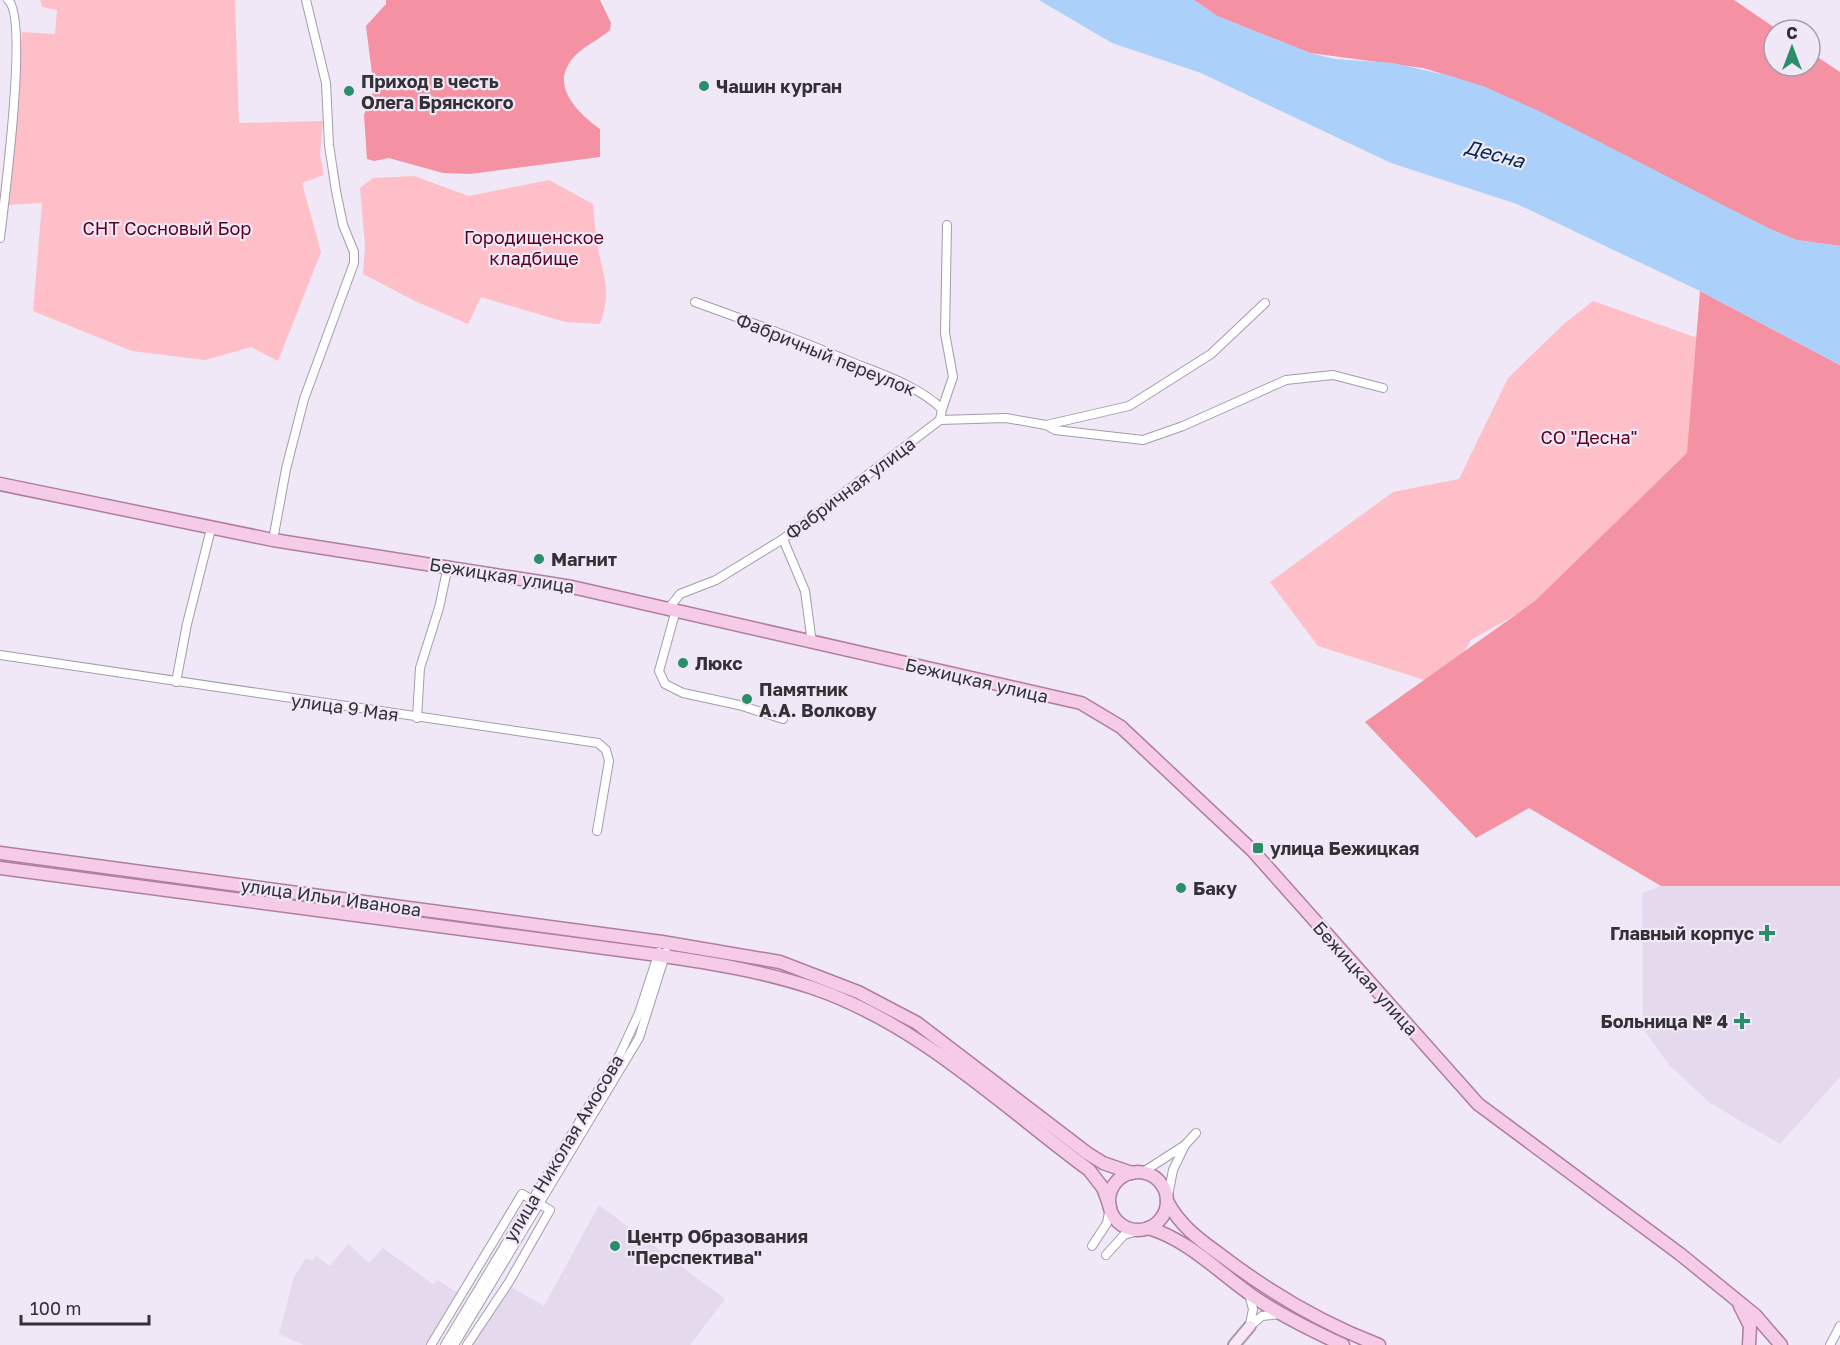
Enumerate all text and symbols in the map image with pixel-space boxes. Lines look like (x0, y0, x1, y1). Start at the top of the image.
north arrow (1762, 18, 1822, 78)
text: С (1786, 23, 1798, 43)
place label: Приход в честь Олега Брянского (361, 70, 514, 113)
place label: Чашин курган (716, 75, 842, 97)
marker: Чашин курган (697, 79, 711, 93)
marker: Приход в честь Олега Брянского (342, 84, 356, 98)
water label: Десна (1462, 133, 1528, 173)
park label: СНТ Сосновый Бор (83, 217, 251, 239)
park label: Городищенское кладбище (464, 226, 604, 269)
street label: Фабричный переулок (733, 308, 919, 400)
park label: СО "Десна" (1540, 426, 1638, 448)
street label: Фабричная улица (781, 432, 919, 544)
place label: Магнит (551, 548, 617, 570)
marker: Магнит (532, 552, 546, 566)
street label: Бежицкая улица (428, 553, 576, 597)
place label: Люкс (695, 652, 743, 674)
street label: Бежицкая улица (903, 653, 1051, 707)
marker: Люкс (676, 656, 690, 670)
place label: Памятник А.А. Волкову (759, 678, 877, 721)
street label: улица 9 Мая (290, 689, 400, 725)
marker: Памятник А.А. Волкову (740, 692, 754, 706)
place label: улица Бежицкая (1270, 837, 1419, 859)
marker: улица Бежицкая (1251, 841, 1265, 855)
street label: улица Ильи Иванова (239, 873, 423, 921)
place label: Баку (1193, 877, 1237, 899)
marker: Баку (1174, 881, 1188, 895)
street label: Бежицкая улица (1309, 916, 1423, 1040)
place label: Главный корпус (1610, 922, 1754, 944)
marker: Главный корпус (1758, 924, 1776, 942)
place label: Больница № 4 (1600, 1010, 1728, 1032)
marker: Больница № 4 (1733, 1012, 1751, 1030)
street label: улица Николая Амосова (498, 1050, 628, 1246)
place label: Центр Образования "Перспектива" (627, 1225, 808, 1268)
marker: Центр Образования "Перспектива" (608, 1239, 622, 1253)
scale bar (21, 1288, 148, 1326)
text: 100 m (30, 1297, 81, 1319)

